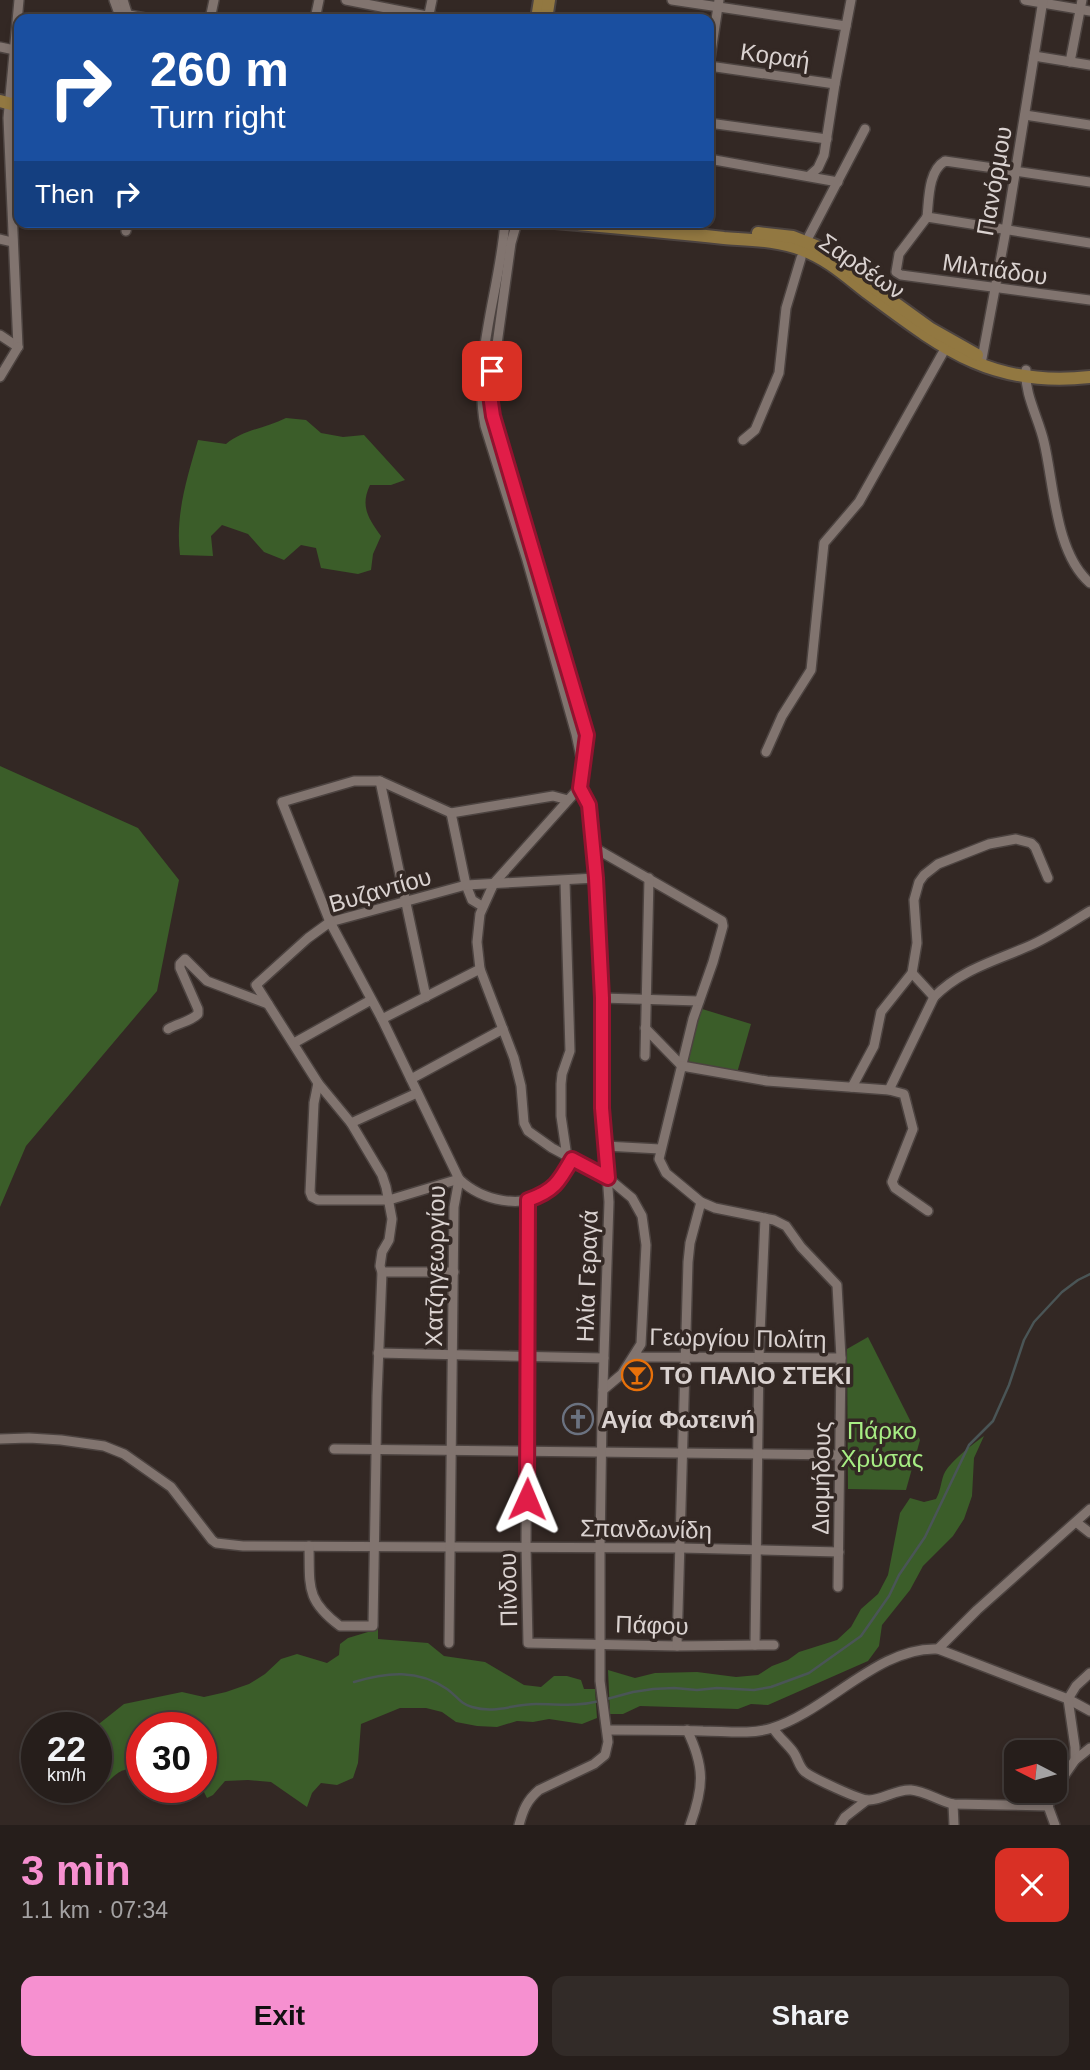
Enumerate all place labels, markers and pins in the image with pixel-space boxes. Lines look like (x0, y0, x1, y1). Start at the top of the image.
pin (462, 341, 522, 401)
bar icon: ΤΟ ΠΑΛΙΟ ΣΤΕΚΙ (620, 1358, 654, 1392)
place label: ΤΟ ΠΑΛΙΟ ΣΤΕΚΙ (660, 1362, 851, 1389)
church icon: Αγία Φωτεινή (561, 1402, 595, 1436)
place label: Αγία Φωτεινή (601, 1406, 755, 1433)

